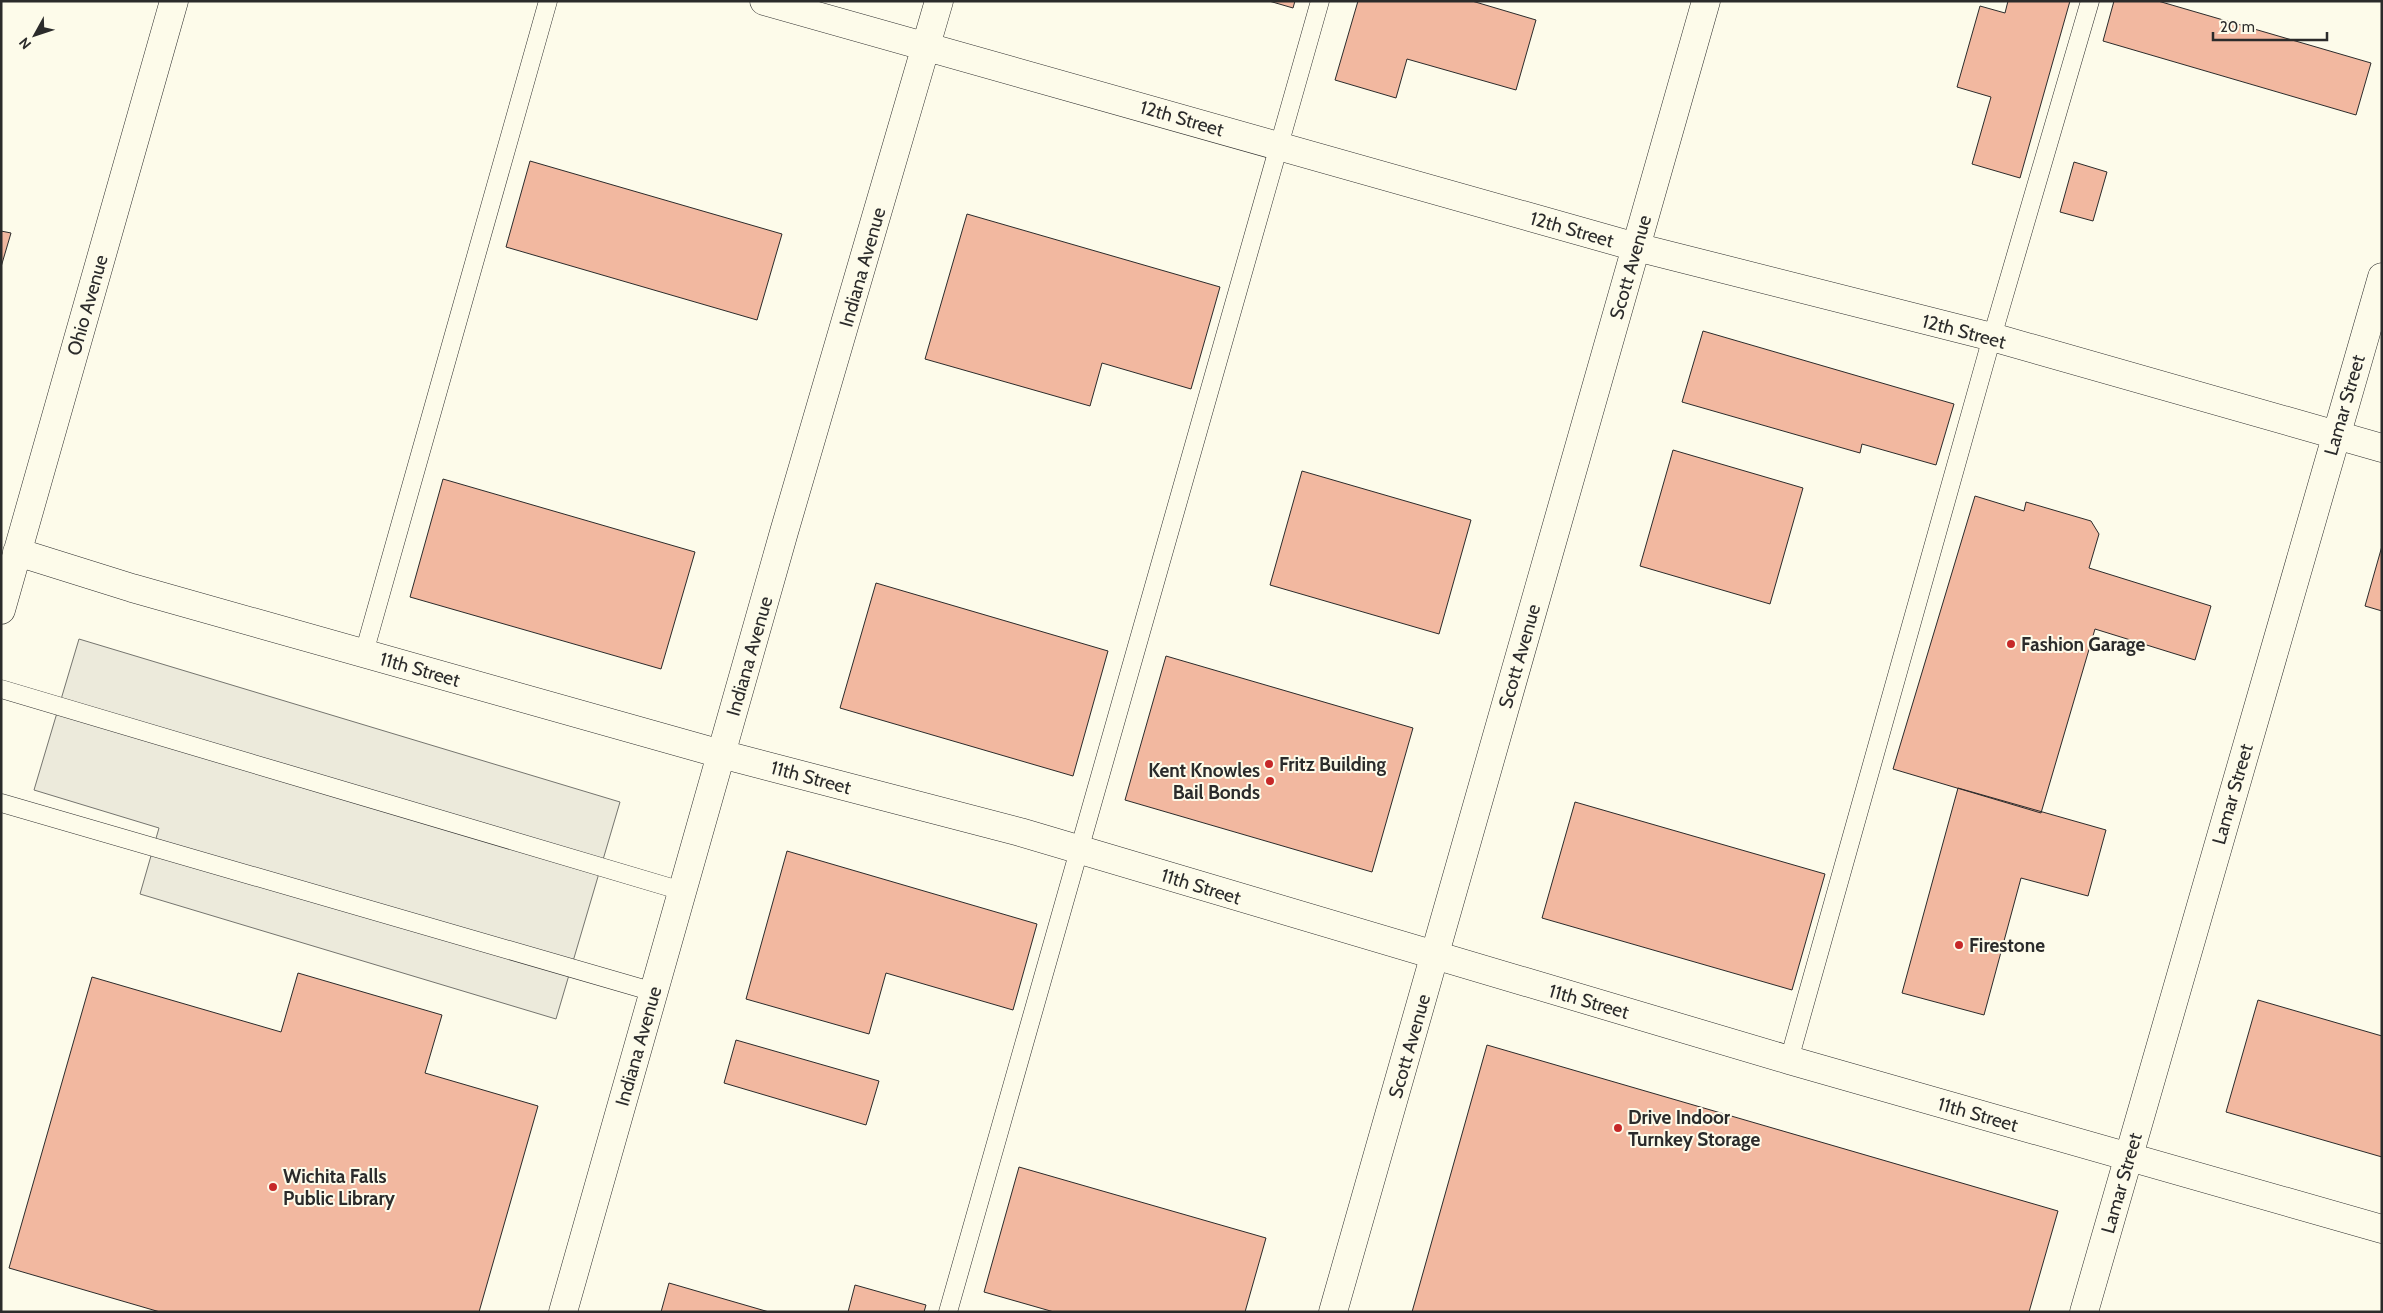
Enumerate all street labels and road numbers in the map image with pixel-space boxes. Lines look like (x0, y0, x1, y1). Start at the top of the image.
street label: 12th Street (1137, 96, 1227, 142)
street label: Indiana Avenue (834, 204, 891, 330)
street label: 12th Street (1527, 207, 1617, 253)
street label: Scott Avenue (1605, 212, 1656, 322)
street label: Ohio Avenue (62, 252, 113, 358)
street label: 12th Street (1919, 309, 2009, 354)
street label: Lamar Street (2319, 352, 2370, 458)
street label: Indiana Avenue (721, 593, 778, 719)
street label: Scott Avenue (1494, 601, 1545, 711)
street label: 11th Street (377, 647, 463, 692)
street label: Lamar Street (2207, 741, 2258, 847)
street label: 11th Street (768, 756, 854, 799)
street label: 11th Street (1158, 863, 1244, 910)
street label: 11th Street (1546, 979, 1632, 1024)
street label: Indiana Avenue (610, 983, 667, 1109)
street label: Scott Avenue (1384, 991, 1435, 1101)
street label: 11th Street (1935, 1092, 2021, 1137)
street label: Lamar Street (2096, 1130, 2147, 1236)

